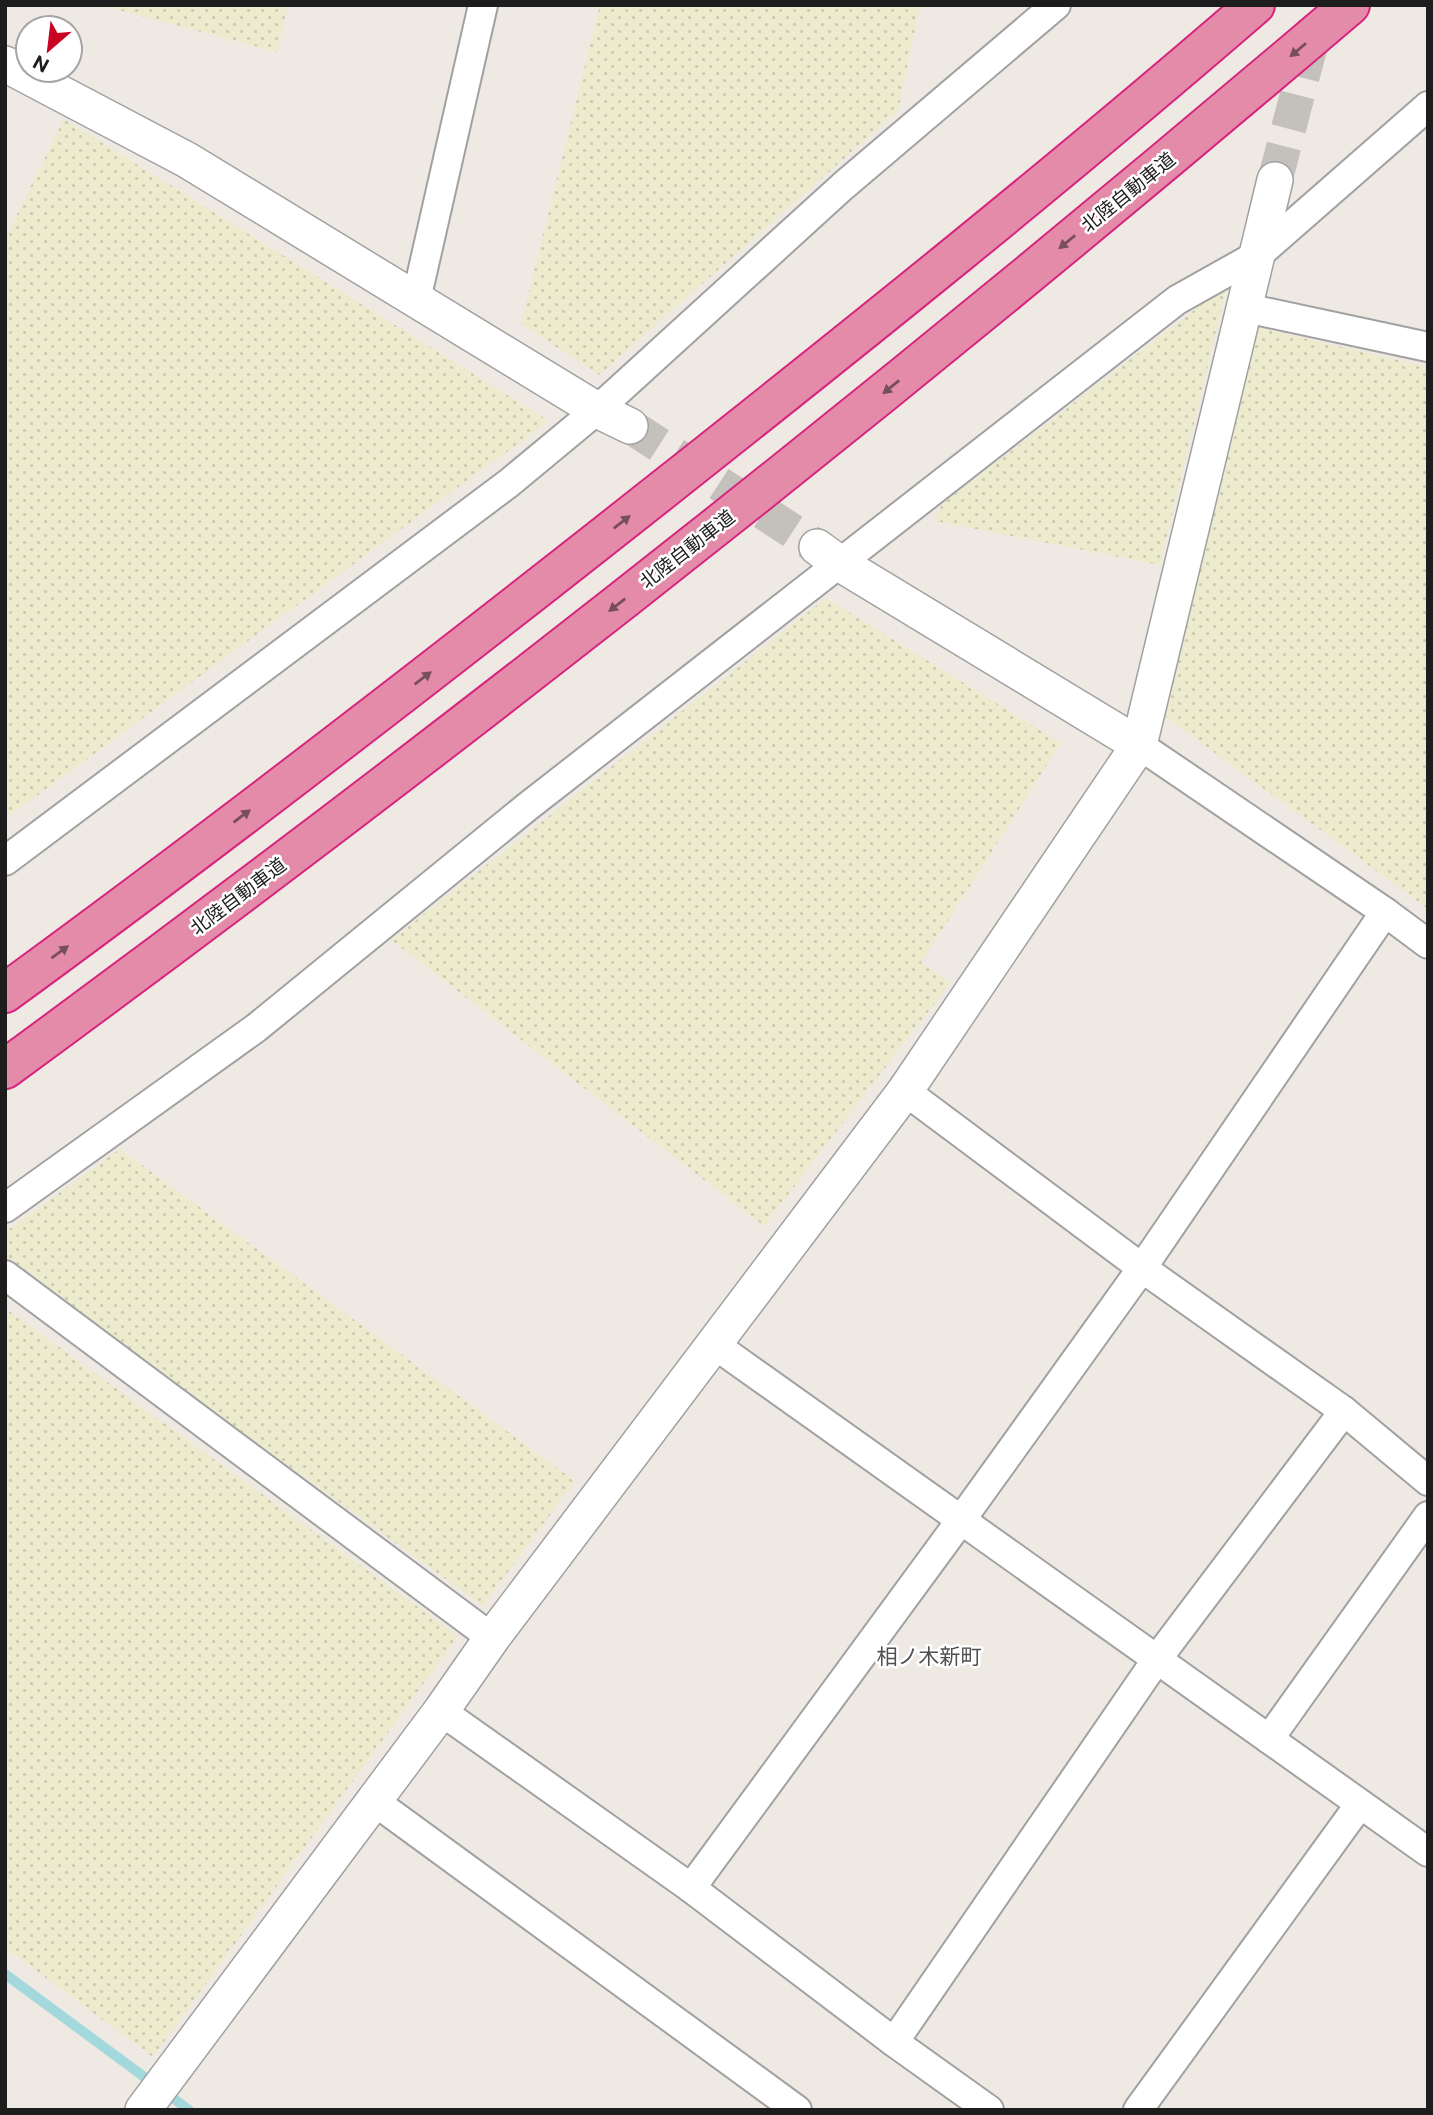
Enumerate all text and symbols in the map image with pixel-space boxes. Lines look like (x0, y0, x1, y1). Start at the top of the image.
north arrow (14, 14, 84, 84)
one-way arrow (1289, 42, 1307, 57)
text: N (29, 51, 53, 77)
street label: 北陸自動車道 (1077, 148, 1179, 236)
one-way arrow (1058, 235, 1076, 250)
one-way arrow (883, 379, 900, 394)
street label: 北陸自動車道 (635, 505, 739, 593)
one-way arrow (612, 515, 630, 530)
one-way arrow (609, 597, 627, 612)
one-way arrow (414, 671, 432, 685)
one-way arrow (233, 809, 251, 823)
street label: 北陸自動車道 (186, 853, 290, 939)
one-way arrow (51, 945, 69, 960)
district label: 相ノ木新町 (877, 1644, 982, 1669)

